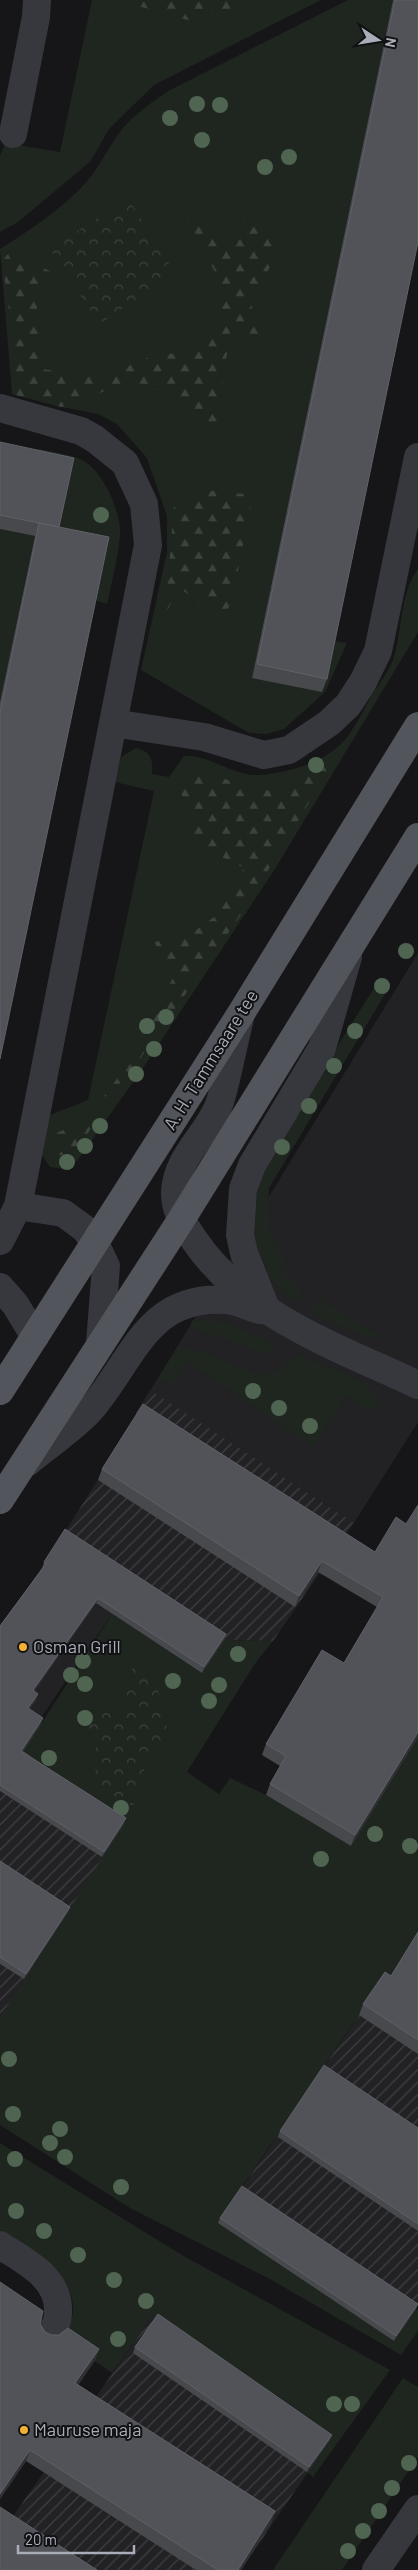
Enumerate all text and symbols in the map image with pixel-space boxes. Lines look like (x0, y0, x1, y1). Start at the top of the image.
north arrow (353, 15, 403, 65)
text: N (382, 36, 400, 49)
street label: A. H. Tammsaare tee (158, 985, 262, 1134)
place label: Osman Grill (33, 1635, 121, 1657)
marker: Osman Grill (17, 1641, 29, 1653)
place label: Mauruse maja (34, 2418, 141, 2440)
marker: Mauruse maja (18, 2424, 30, 2436)
scale bar (18, 2522, 134, 2554)
text: 20 m (25, 2530, 57, 2548)

